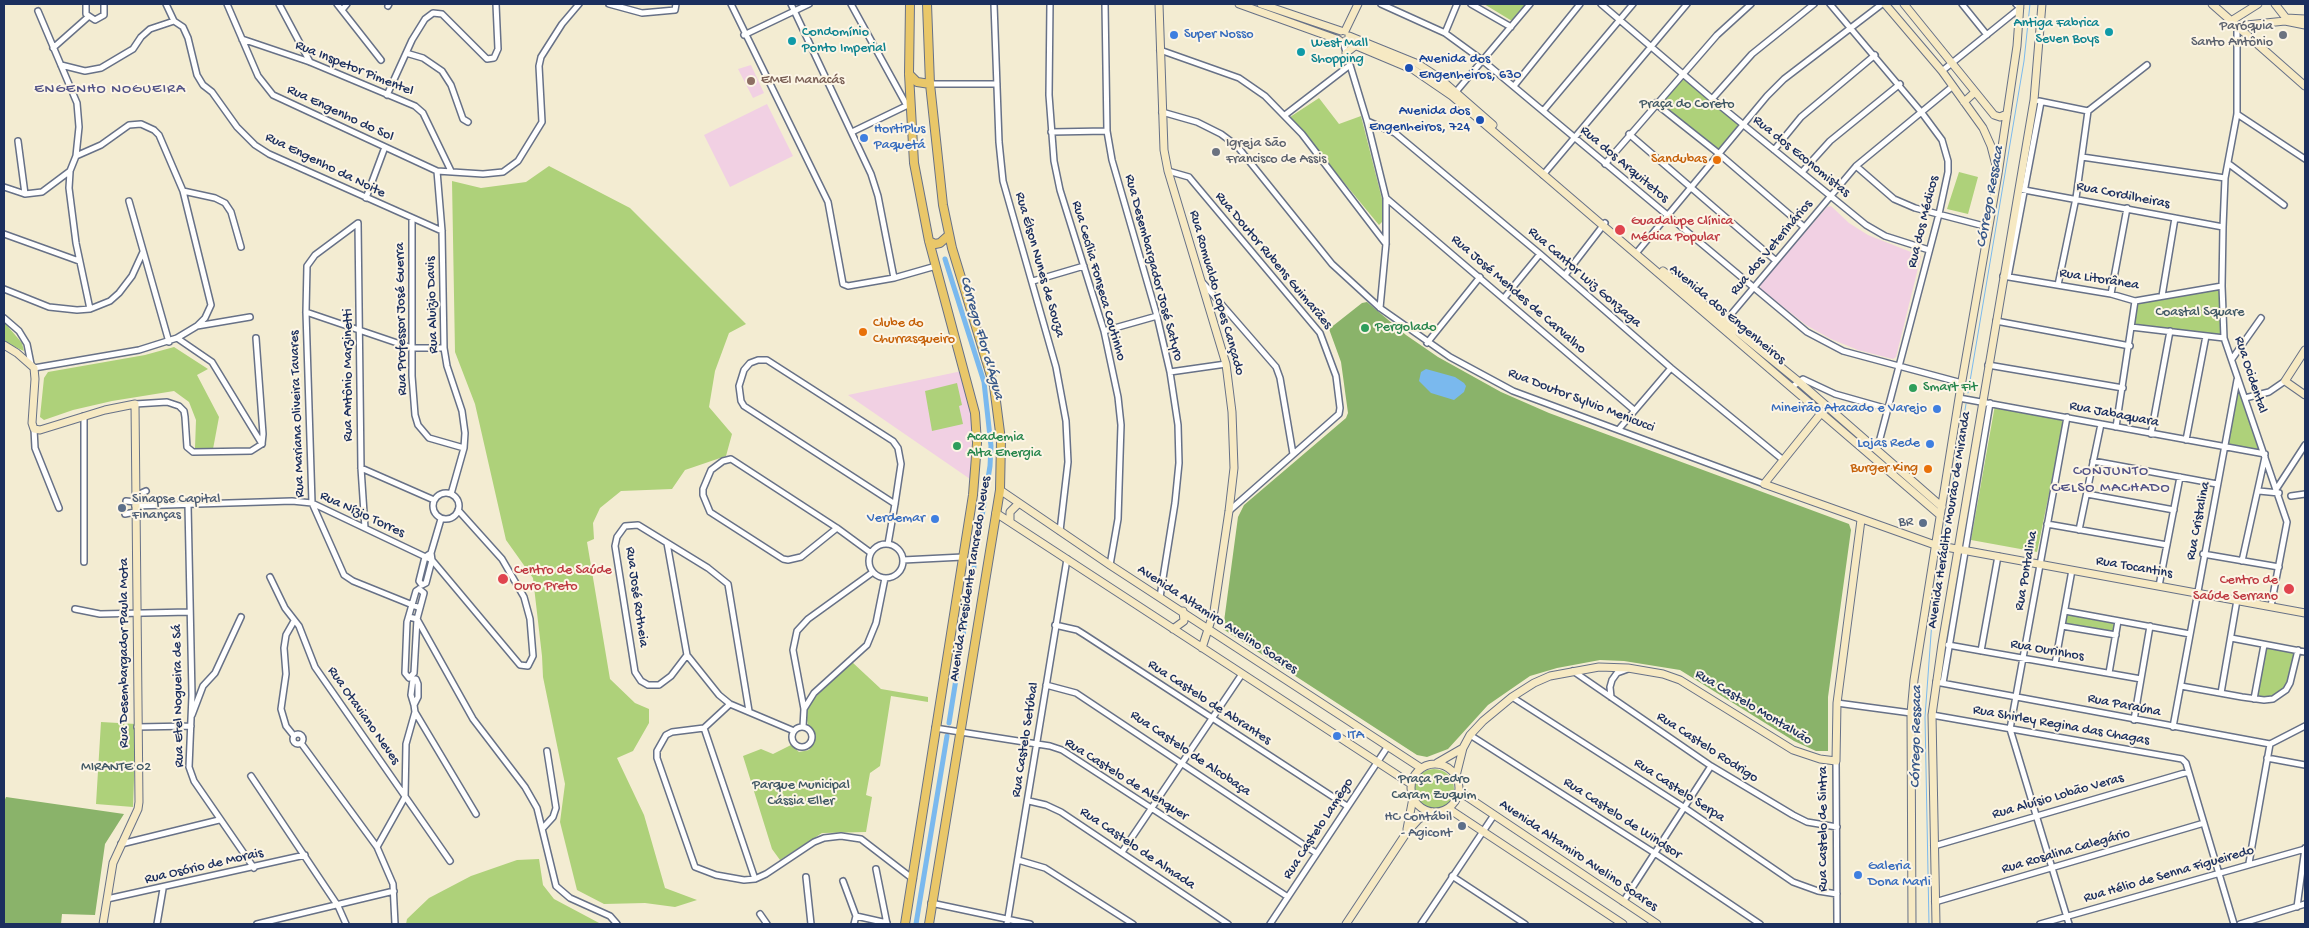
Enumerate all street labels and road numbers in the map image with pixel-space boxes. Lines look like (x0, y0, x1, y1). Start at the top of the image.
street label: Rua Inspetor Pimentel (292, 38, 416, 100)
street label: Rua Engenho do Sol (284, 82, 396, 146)
street label: Rua dos Economistas (1749, 113, 1853, 201)
street label: Rua dos Arquitetos (1576, 123, 1672, 207)
street label: Rua Engenho da Noite (262, 130, 388, 202)
street label: Rua Desembargador José Satyro (1120, 173, 1186, 363)
street label: Rua dos Médicos (1904, 174, 1944, 270)
street label: Rua Cordilheiras (2075, 179, 2171, 213)
street label: Rua Doutor Rubens Guimarães (1211, 189, 1335, 333)
street label: Rua Élson Nunes de Souza (1010, 190, 1068, 340)
street label: Rua dos Veterinários (1727, 197, 1817, 299)
street label: Rua Cecília Fonseca Coutinho (1067, 199, 1129, 363)
street label: Rua Romualdo Lopes Cançado (1184, 209, 1248, 377)
street label: Rua Cantor Luiz Gonzaga (1524, 224, 1644, 332)
street label: Rua José Mendes de Carvalho (1447, 232, 1589, 358)
street label: Rua Professor José Guerra (392, 242, 412, 396)
street label: Rua Aluizio Davis (423, 256, 443, 354)
street label: Avenida dos Engenheiros (1665, 261, 1789, 369)
street label: Rua Litorânea (2058, 265, 2140, 295)
street label: Rua Antônio Marzinetti (341, 308, 357, 442)
street label: Rua Mariana Oliveira Tavares (287, 330, 309, 498)
street label: Rua Ocidental (2230, 334, 2270, 416)
street label: Rua Doutor Sylvio Menicucci (1505, 365, 1657, 437)
street label: Rua Jabaquara (2068, 398, 2160, 432)
street label: Avenida Heráclito Mourão de Miranda (1925, 410, 1975, 630)
street label: Avenida Presidente Tancredo Neves (946, 475, 996, 683)
street label: Rua Cristalina (2183, 480, 2215, 562)
street label: Rua Nízio Torres (317, 488, 407, 542)
street label: Rua Pontalina (2012, 530, 2042, 612)
street label: Rua José Rotheia (621, 546, 651, 648)
street label: Rua Tocantins (2094, 553, 2174, 583)
street label: Rua Desembargador Paula Mota (117, 558, 133, 748)
street label: Avenida Altamiro Avelino Soares (1134, 562, 1300, 678)
street label: Rua Etel Nogueira de Sá (169, 624, 189, 768)
street label: Rua Ourinhos (2009, 636, 2085, 666)
street label: Rua Castelo de Abrantes (1144, 657, 1274, 749)
street label: Rua Otaviano Neves (323, 664, 403, 768)
street label: Rua Castelo Montalvão (1691, 666, 1815, 750)
street label: Rua Castelo Setúbal (1009, 681, 1043, 799)
street label: Rua Paraúna (2086, 691, 2162, 721)
street label: Rua Shirley Regina das Chagas (1971, 702, 2151, 750)
street label: Rua Castelo de Alcobaça (1126, 707, 1254, 801)
street label: Rua Castelo Rodrigo (1653, 709, 1761, 787)
street label: Rua Castelo de Alenquer (1061, 735, 1191, 825)
street label: Rua Castelo Serpa (1630, 755, 1728, 827)
street label: Rua Castelo de Sintra (1816, 766, 1832, 892)
street label: Rua Aluísio Lobão Veras (1990, 770, 2126, 824)
street label: Rua Castelo de Windsor (1560, 774, 1684, 864)
street label: Rua Castelo Lamêgo (1280, 775, 1358, 883)
street label: Avenida Altamiro Avelino Soares (1495, 797, 1661, 915)
street label: Rua Castelo de Almada (1076, 804, 1198, 894)
street label: Rua Rosalina Calegário (2000, 826, 2132, 878)
street label: Rua Hélio de Senna Figueiredo (2082, 843, 2256, 907)
street label: Rua Osório de Morais (143, 845, 265, 889)

